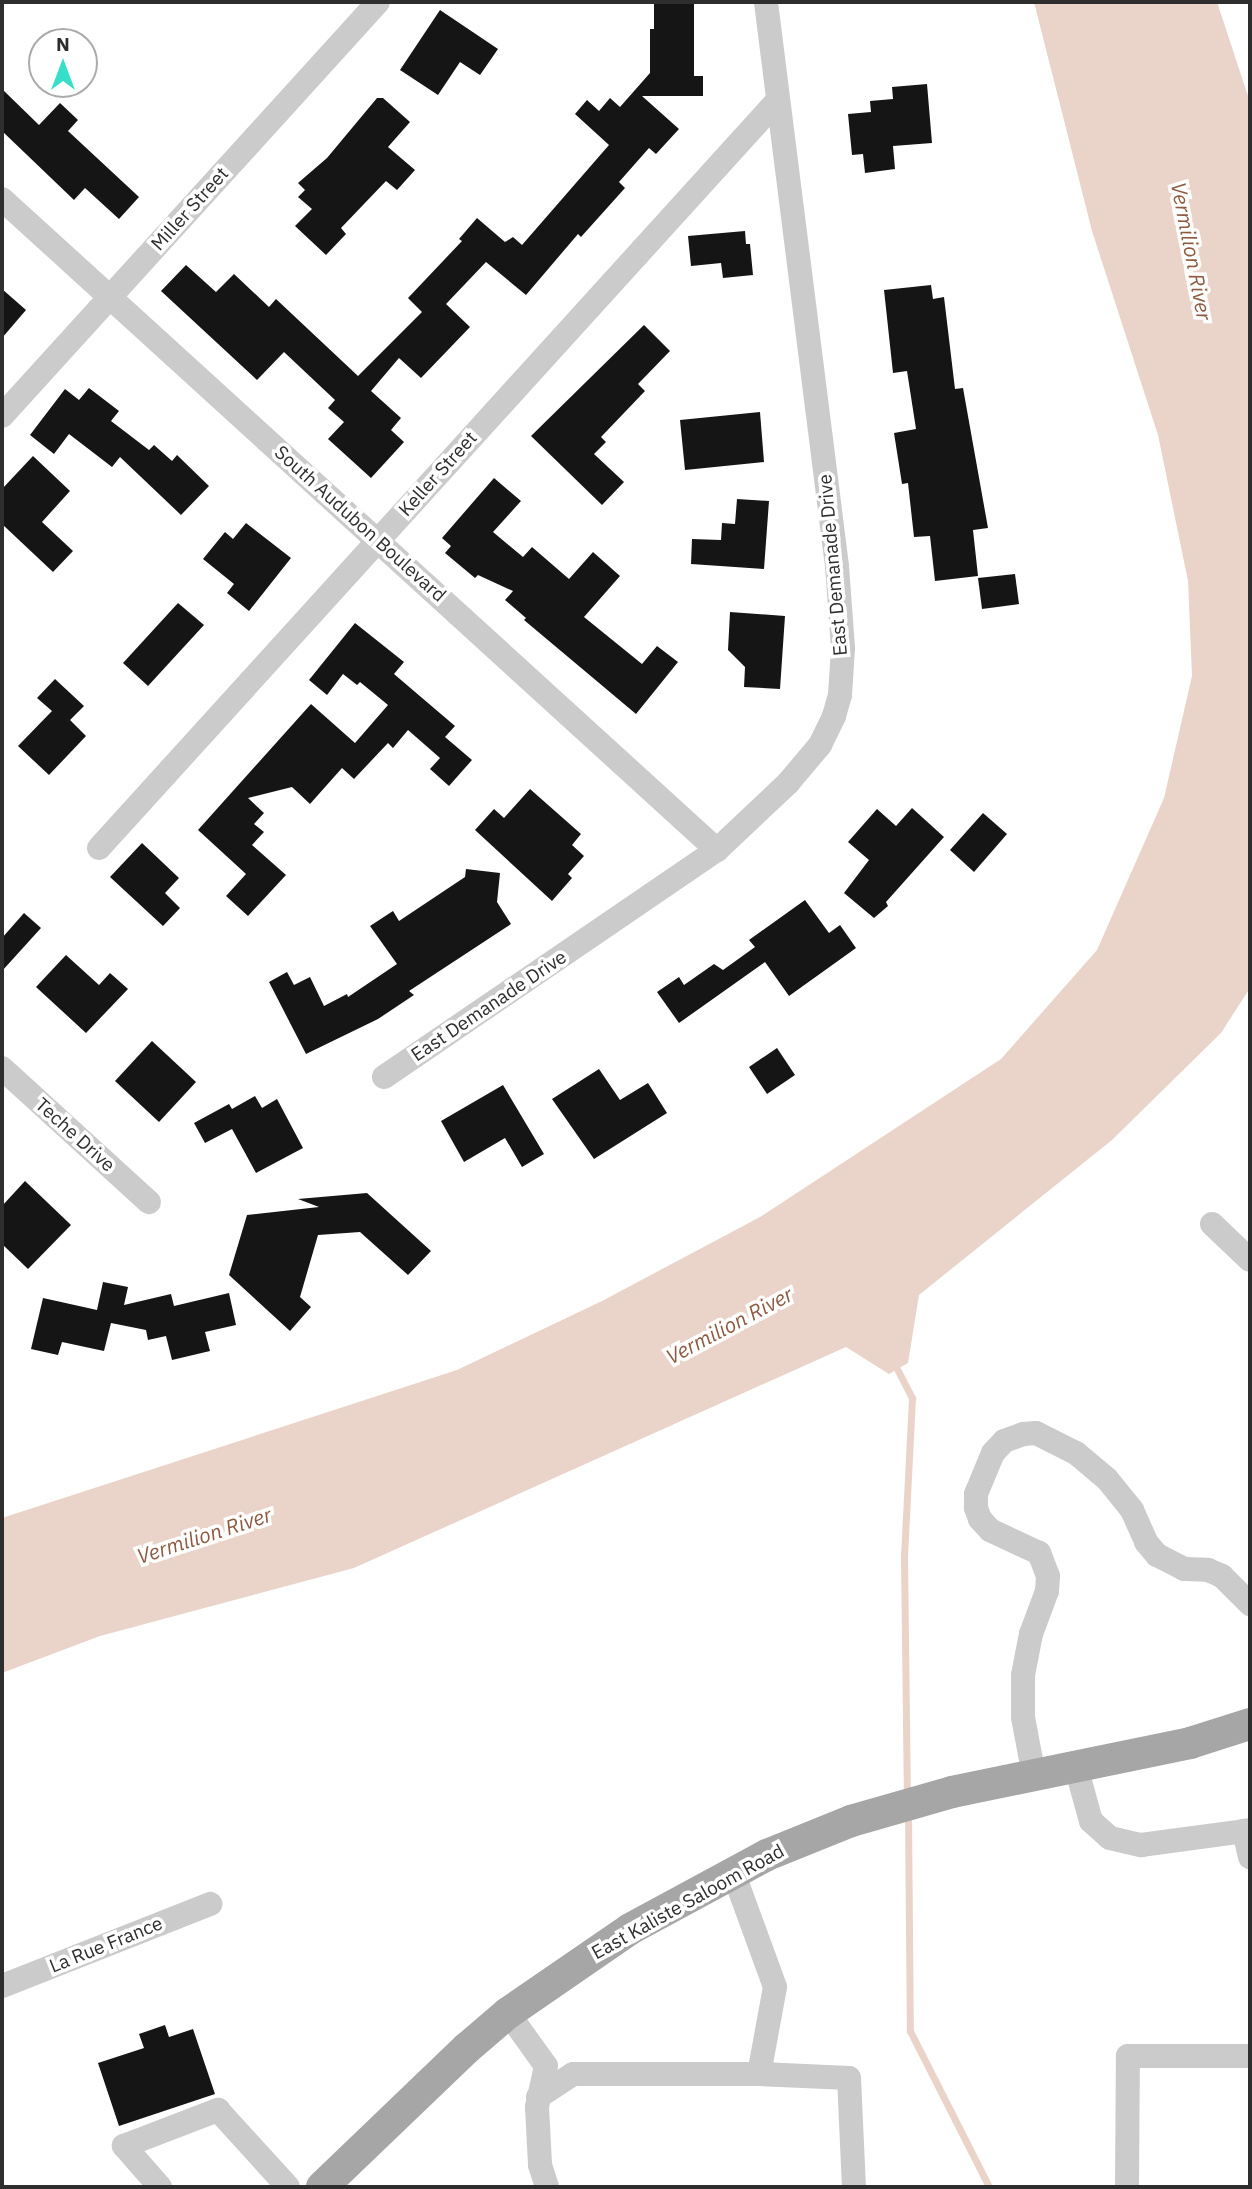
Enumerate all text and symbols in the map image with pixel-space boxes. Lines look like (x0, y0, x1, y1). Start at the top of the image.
north arrow (28, 28, 98, 98)
text: N (56, 32, 70, 56)
street label: Miller Street (147, 163, 233, 255)
water label: Vermilion River (1166, 180, 1218, 322)
street label: Keller Street (394, 427, 482, 521)
street label: South Audubon Boulevard (270, 441, 450, 607)
street label: East Demanade Drive (814, 473, 852, 657)
street label: East Demanade Drive (407, 946, 571, 1066)
street label: Teche Drive (30, 1093, 120, 1177)
water label: Vermilion River (661, 1281, 797, 1369)
water label: Vermilion River (133, 1501, 275, 1569)
street label: East Kaliste Saloom Road (588, 1840, 788, 1964)
street label: La Rue France (46, 1912, 166, 1978)

